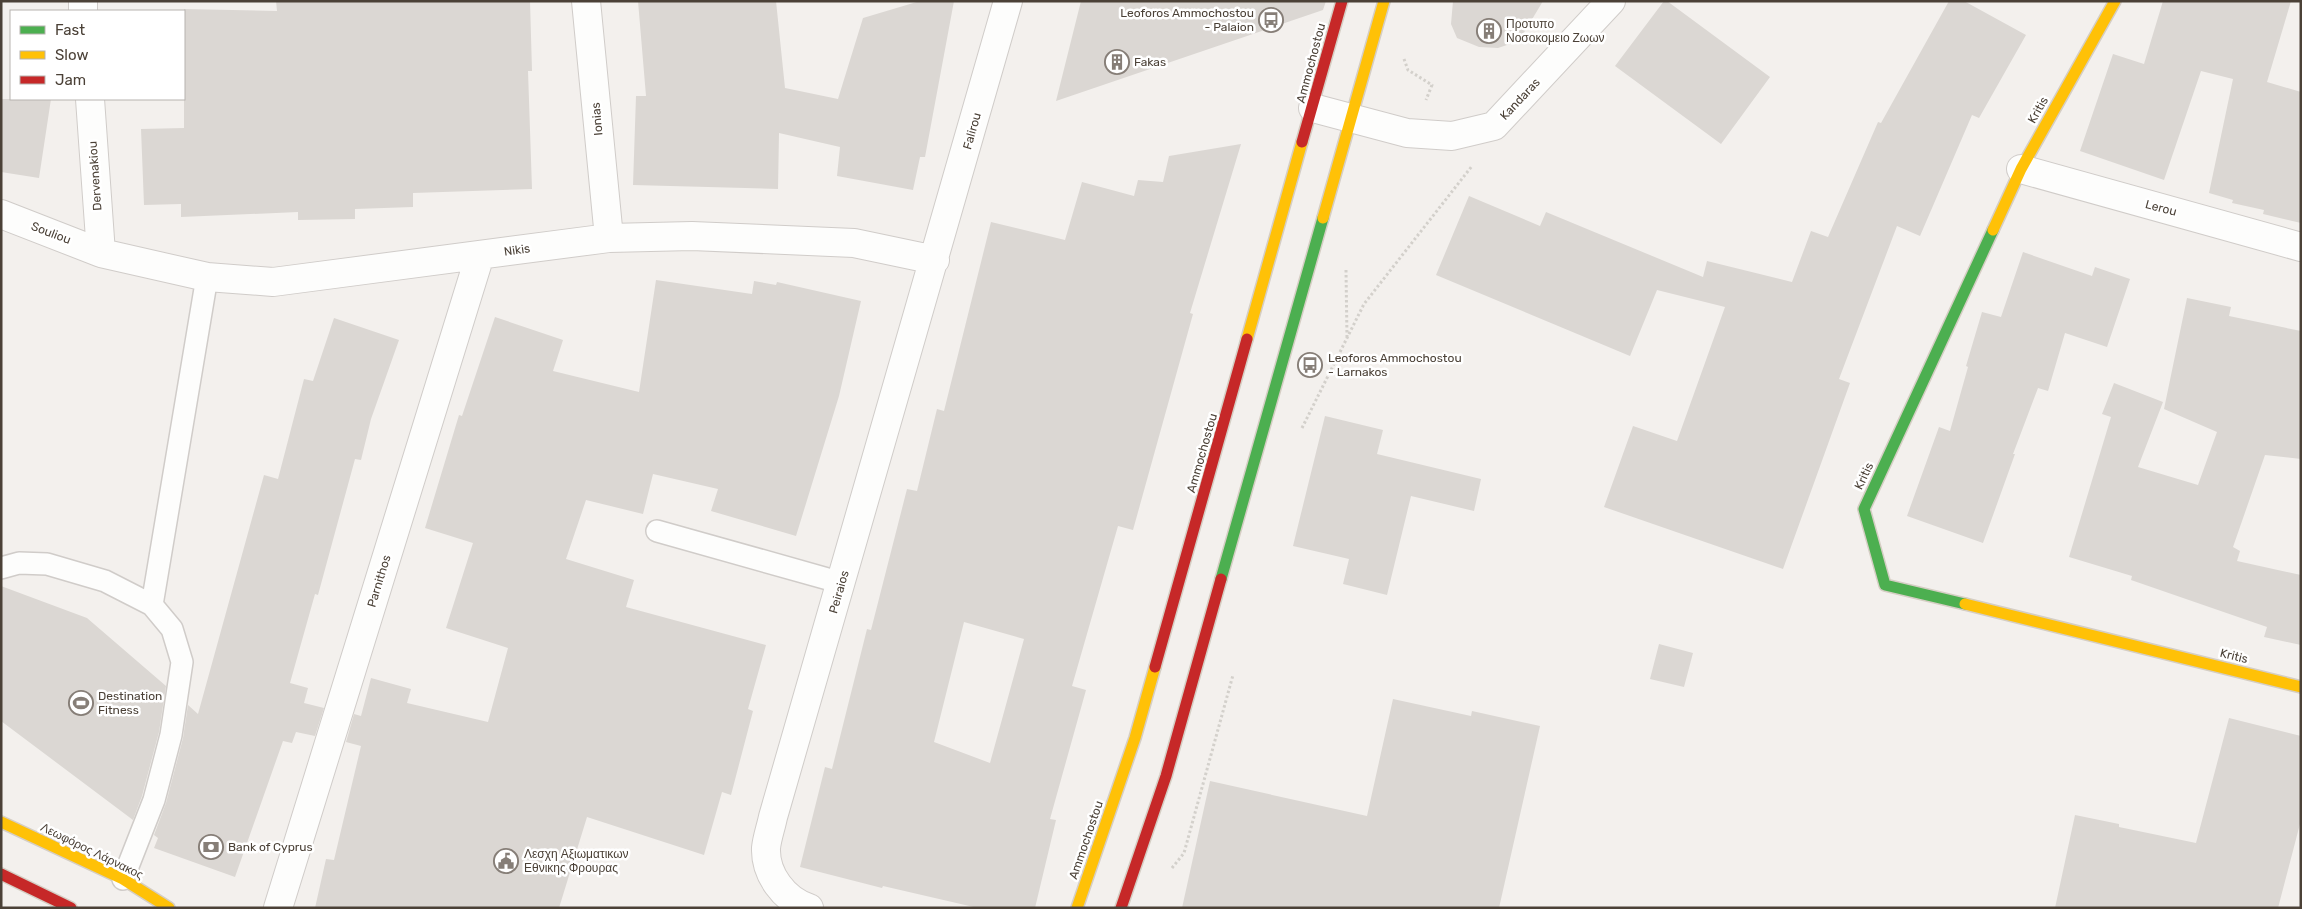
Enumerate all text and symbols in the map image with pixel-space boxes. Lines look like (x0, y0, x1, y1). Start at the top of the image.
place label: Leoforos Ammochostou - Palaion (1120, 6, 1254, 34)
bus stop icon: Leoforos Ammochostou - Palaion (1258, 7, 1284, 33)
legend (10, 10, 185, 100)
place label: Προτυπο Νοσοκομειο Ζωων (1506, 17, 1605, 45)
building icon: Προτυπο Νοσοκομειο Ζωων (1476, 18, 1502, 44)
text: Fast (55, 21, 85, 39)
street label: Ammochostou (1294, 22, 1328, 104)
text: Slow (55, 46, 88, 64)
building icon: Fakas (1104, 49, 1130, 75)
place label: Fakas (1134, 55, 1166, 69)
text: Jam (55, 71, 86, 89)
street label: Kandaras (1497, 75, 1543, 123)
street label: Kritis (2025, 94, 2051, 126)
street label: Ionias (589, 102, 605, 136)
street label: Falirou (960, 111, 984, 151)
street label: Dervenakiou (86, 141, 104, 211)
street label: Lerou (2144, 197, 2178, 219)
street label: Souliou (29, 219, 73, 247)
street label: Nikis (503, 241, 531, 259)
place label: Leoforos Ammochostou - Larnakos (1328, 351, 1462, 379)
bus stop icon: Leoforos Ammochostou - Larnakos (1297, 352, 1323, 378)
street label: Ammochostou (1184, 412, 1220, 494)
street label: Kritis (1852, 460, 1876, 492)
street label: Parnithos (364, 553, 394, 609)
street label: Peiraios (826, 569, 852, 615)
street label: Kritis (2219, 646, 2249, 666)
place label: Destination Fitness (98, 689, 162, 717)
sports icon: Destination Fitness (68, 690, 94, 716)
street label: Ammochostou (1066, 799, 1106, 881)
street label: Λεωφόρος Λάρνακος (38, 820, 146, 882)
bank icon: Bank of Cyprus (198, 834, 224, 860)
place label: Bank of Cyprus (228, 840, 313, 854)
place label: Λεσχη Αξιωματικων Εθνικης Φρουρας (524, 847, 629, 875)
public building icon: Λεσχη Αξιωματικων Εθνικης Φρουρας (493, 848, 519, 874)

